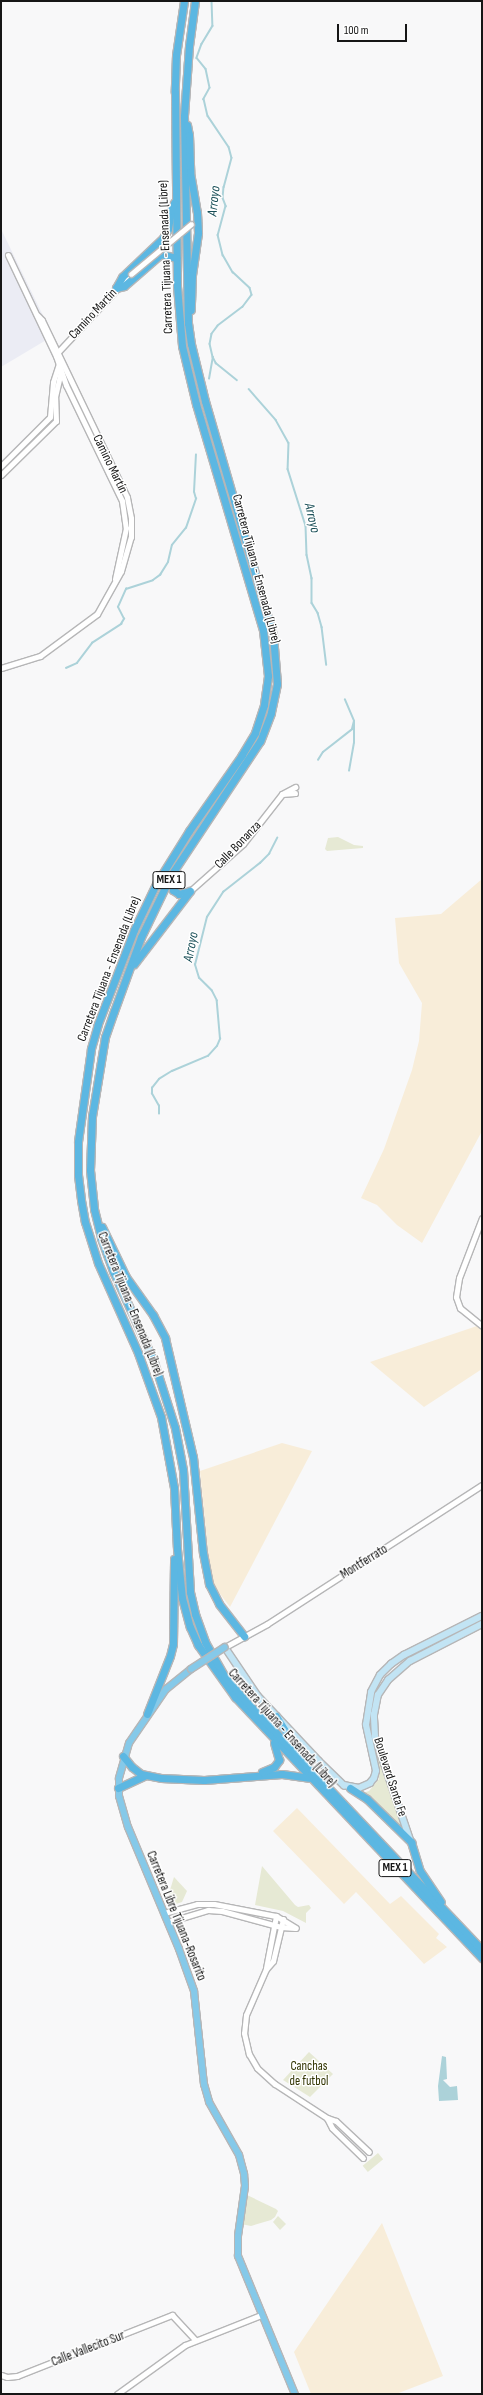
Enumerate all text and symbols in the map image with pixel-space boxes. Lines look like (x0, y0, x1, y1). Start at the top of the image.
scale bar (339, 16, 409, 42)
text: 100 m (344, 23, 369, 38)
street label: Carretera Tijuana - Ensenada (Libre) (156, 180, 176, 334)
water label: Arroyo (204, 185, 224, 217)
street label: Camino Martin (66, 285, 120, 343)
street label: Camino Martín (89, 432, 131, 496)
street label: Carretera Tijuana - Ensenada (Libre) (229, 493, 283, 645)
water label: Arroyo (300, 501, 324, 535)
street label: Calle Bonanza (211, 818, 265, 872)
road number: MEX 1 (152, 870, 186, 890)
street label: Carretera Tijuana - Ensenada (Libre) (74, 894, 144, 1044)
water label: Arroyo (180, 931, 202, 963)
street label: Carretera Tijuana - Ensenada (Libre) (94, 1230, 166, 1378)
street label: Montferrato (337, 1541, 391, 1583)
street label: Carretera Tijuana - Ensenada (Libre) (225, 1666, 339, 1790)
street label: Boulevard Santa Fe (370, 1736, 410, 1818)
street label: Carretera Libre Tijuana-Rosarito (143, 1849, 209, 1983)
road number: MEX 1 (378, 1858, 412, 1878)
park label: Canchas de futbol (289, 2059, 329, 2090)
street label: Calle Vallecito Sur (49, 2328, 127, 2370)

